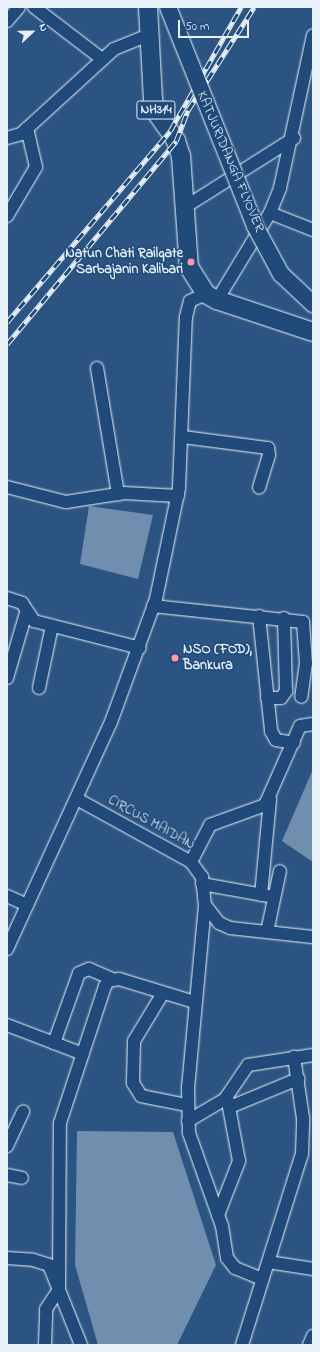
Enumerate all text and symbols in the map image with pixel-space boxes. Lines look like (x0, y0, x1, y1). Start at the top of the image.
north arrow (12, 12, 52, 52)
scale bar (180, 12, 251, 38)
text: 50 m (185, 18, 209, 36)
text: N (34, 21, 52, 34)
street label: KATJURIDANGA FLYOVER (193, 89, 267, 235)
road number: NH314 (136, 99, 176, 121)
place label: Natun Chati Railgate Sarbajanin Kalibari (65, 246, 183, 278)
marker: Natun Chati Railgate Sarbajanin Kalibari (186, 257, 196, 267)
place label: NSO (FOD), Bankura (183, 642, 252, 674)
marker: NSO (FOD), Bankura (170, 653, 180, 663)
street label: CIRCUS MAIDAN (105, 792, 197, 854)

